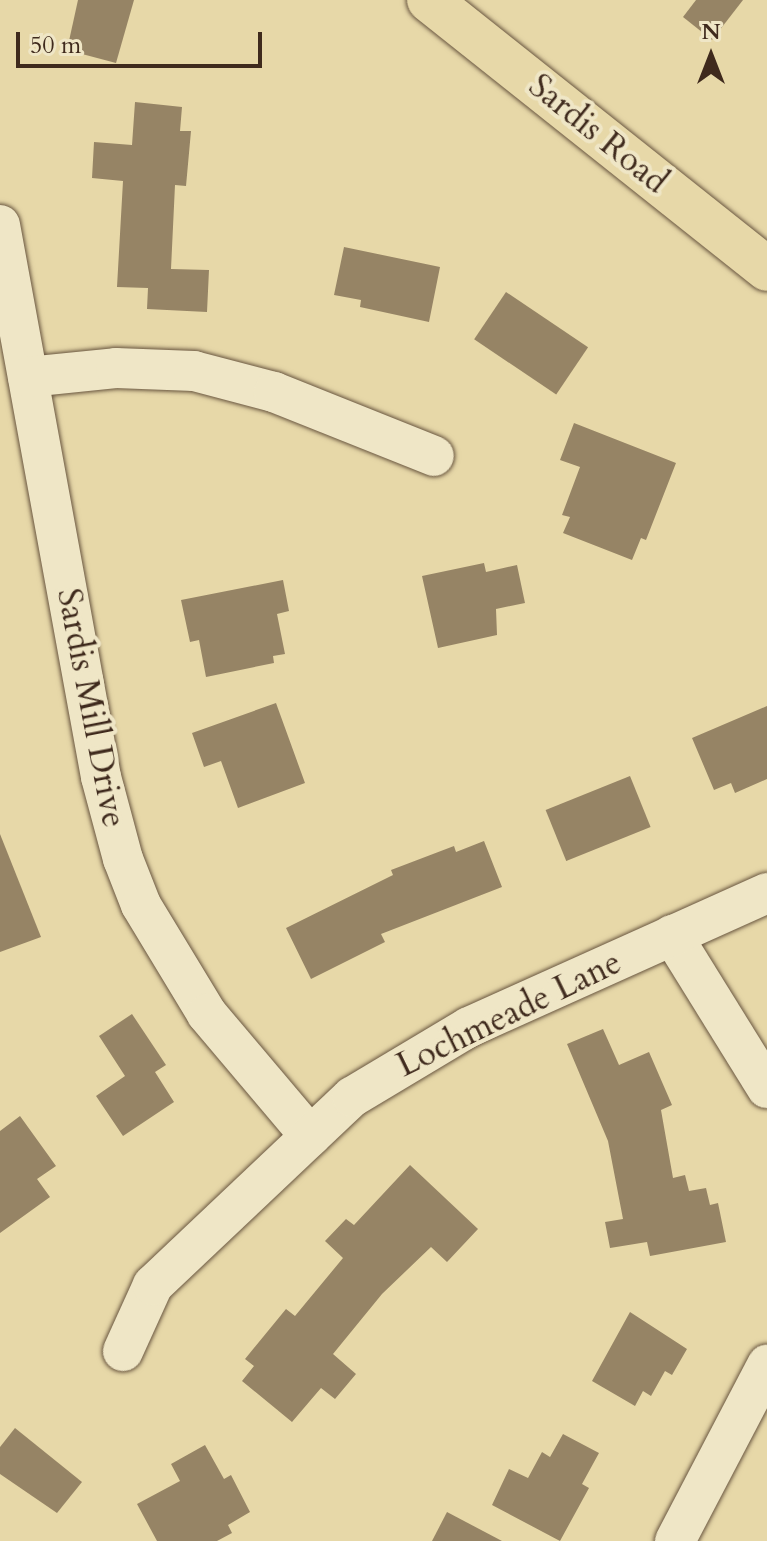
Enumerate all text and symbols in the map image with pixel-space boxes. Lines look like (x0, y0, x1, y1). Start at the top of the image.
scale bar (20, 16, 266, 66)
north arrow (671, 16, 751, 96)
text: N (701, 17, 721, 47)
text: 50 m (30, 29, 81, 62)
street label: Sardis Road (520, 66, 676, 202)
street label: Sardis Mill Drive (48, 585, 134, 831)
street label: Lochmeade Lane (390, 942, 628, 1086)

